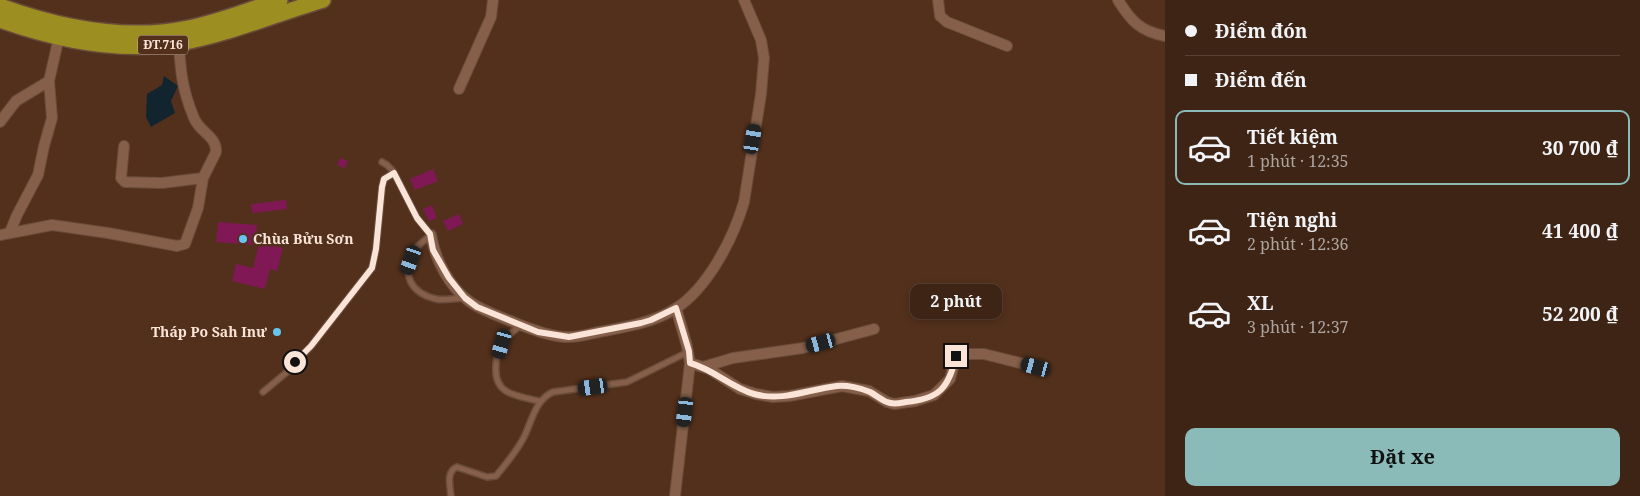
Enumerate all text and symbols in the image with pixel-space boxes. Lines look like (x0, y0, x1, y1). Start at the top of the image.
text: Điểm đón (1215, 18, 1307, 44)
road number: ĐT.716 (138, 36, 188, 54)
text: Điểm đến (1215, 67, 1307, 93)
car (743, 123, 762, 155)
text: Tiết kiệm (1247, 124, 1338, 150)
icon: car (1187, 125, 1232, 170)
text: 30 700 ₫ (1542, 135, 1618, 161)
text: 1 phút · 12:35 (1247, 150, 1349, 172)
text: Tiện nghi (1247, 207, 1337, 233)
icon: car (1187, 208, 1232, 253)
text: 41 400 ₫ (1542, 218, 1618, 244)
place label: Chùa Bửu Sơn (253, 229, 353, 248)
marker: Chùa Bửu Sơn (237, 233, 249, 245)
text: 2 phút · 12:36 (1247, 233, 1349, 255)
car (399, 243, 422, 277)
callout: 2 phút (910, 284, 1002, 318)
text: 2 phút (930, 290, 982, 312)
text: XL (1247, 290, 1273, 316)
icon: car (1187, 291, 1232, 336)
text: 52 200 ₫ (1542, 301, 1618, 327)
text: 3 phút · 12:37 (1247, 316, 1349, 338)
place label: Tháp Po Sah Inư (151, 322, 267, 341)
marker: Tháp Po Sah Inư (271, 326, 283, 338)
car (490, 328, 513, 360)
car (804, 332, 837, 354)
route end (945, 345, 967, 367)
route start (284, 351, 306, 373)
car (1019, 356, 1052, 378)
car (577, 377, 608, 397)
car (675, 396, 694, 428)
button: Đặt xe (1185, 428, 1620, 486)

